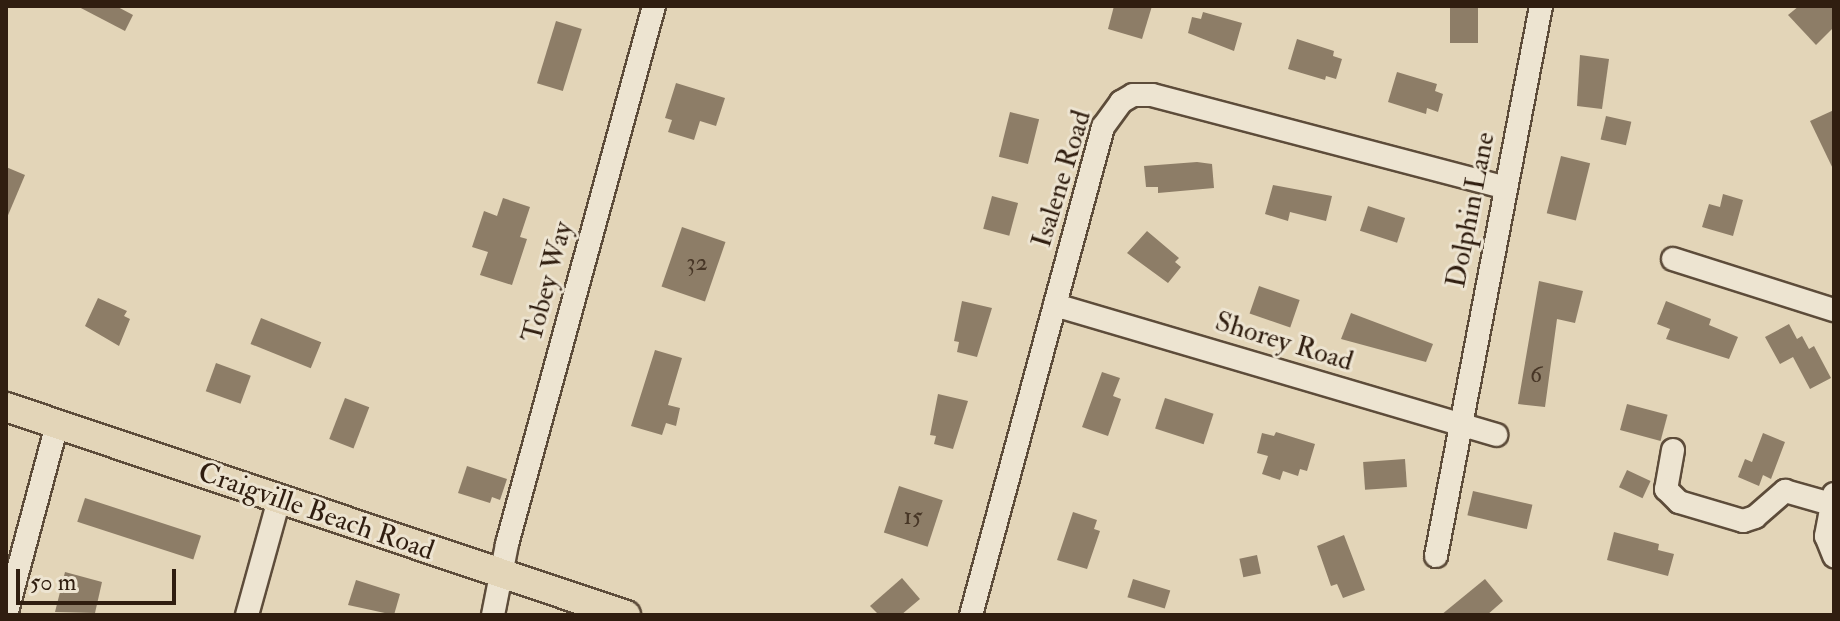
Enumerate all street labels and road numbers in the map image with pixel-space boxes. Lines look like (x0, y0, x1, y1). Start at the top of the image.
street label: Isalene Road (1025, 106, 1099, 252)
street label: Dolphin Lane (1439, 129, 1503, 291)
street label: Tobey Way (516, 218, 580, 346)
street label: Shorey Road (1211, 305, 1357, 379)
street label: Craigville Beach Road (194, 456, 438, 568)

